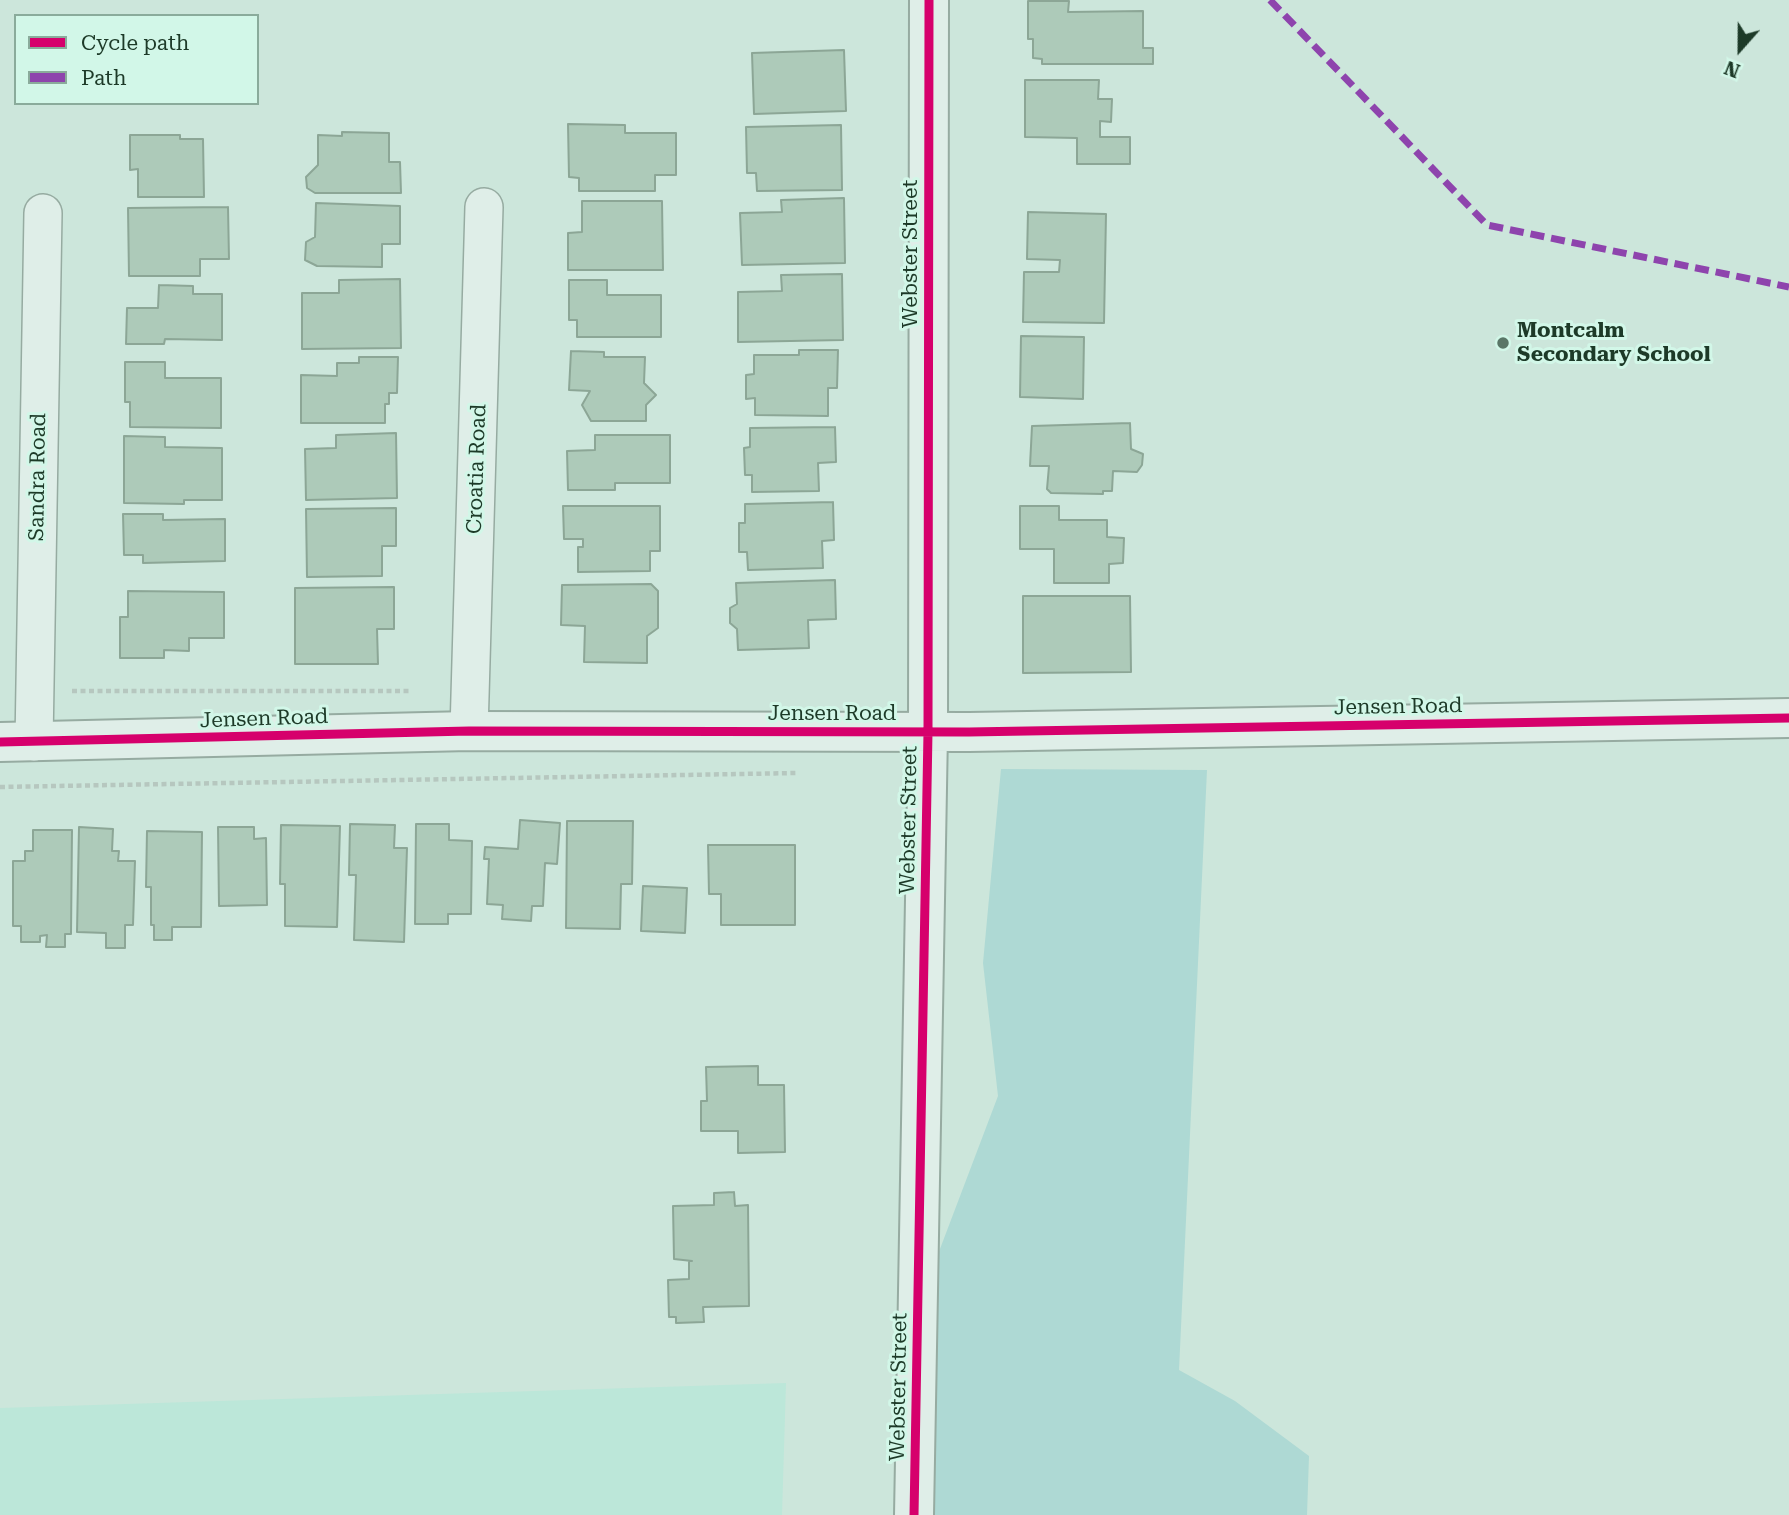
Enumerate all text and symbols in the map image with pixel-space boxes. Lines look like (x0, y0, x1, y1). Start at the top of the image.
legend (14, 14, 259, 105)
north arrow (1705, 14, 1775, 84)
text: Cycle path (81, 31, 189, 55)
text: N (1721, 56, 1743, 82)
text: Path (81, 66, 127, 90)
street label: Webster Street (898, 180, 924, 328)
place label: Montcalm Secondary School (1517, 318, 1711, 368)
marker: Montcalm Secondary School (1495, 335, 1511, 351)
street label: Croatia Road (462, 403, 492, 535)
street label: Sandra Road (24, 413, 52, 541)
street label: Jensen Road (1334, 693, 1462, 721)
street label: Jensen Road (768, 701, 896, 727)
street label: Jensen Road (199, 704, 329, 734)
street label: Webster Street (895, 745, 923, 895)
street label: Webster Street (885, 1312, 913, 1462)

